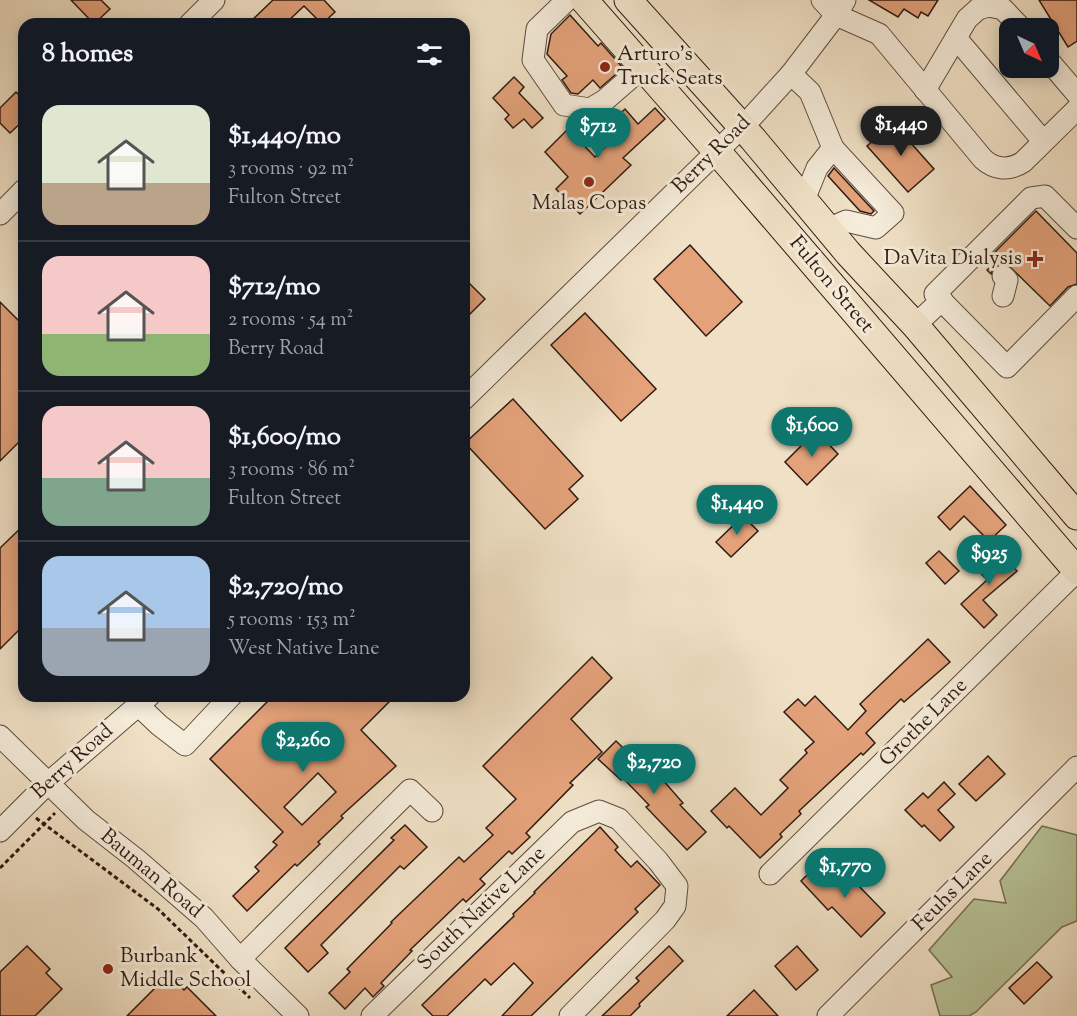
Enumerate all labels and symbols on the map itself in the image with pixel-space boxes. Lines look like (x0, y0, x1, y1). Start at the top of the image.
north arrow (999, 18, 1059, 78)
place label: Arturo's Truck Seats (617, 40, 722, 94)
marker: Arturo's Truck Seats (598, 60, 612, 74)
pin: $1,440 (852, 106, 950, 157)
pin: $712 (562, 108, 634, 159)
street label: Berry Road (666, 109, 758, 201)
marker: Malas Copas (582, 175, 596, 189)
place label: Malas Copas (532, 189, 646, 219)
street label: Fulton Street (781, 230, 881, 340)
place label: DaVita Dialysis (884, 244, 1022, 274)
marker: DaVita Dialysis (1026, 250, 1044, 268)
pin: $1,600 (763, 407, 861, 458)
pin: $1,440 (688, 485, 786, 536)
pin: $925 (953, 535, 1025, 586)
street label: Grothe Lane (873, 672, 975, 774)
street label: Berry Road (25, 717, 121, 807)
pin: $2,260 (254, 722, 352, 773)
pin: $2,720 (605, 744, 703, 795)
street label: Bauman Road (93, 822, 209, 926)
street label: South Native Lane (411, 840, 553, 978)
street label: Feuhs Lane (906, 845, 1000, 939)
pin: $1,770 (796, 848, 894, 899)
place label: Burbank Middle School (120, 942, 251, 996)
marker: Burbank Middle School (101, 962, 115, 976)

